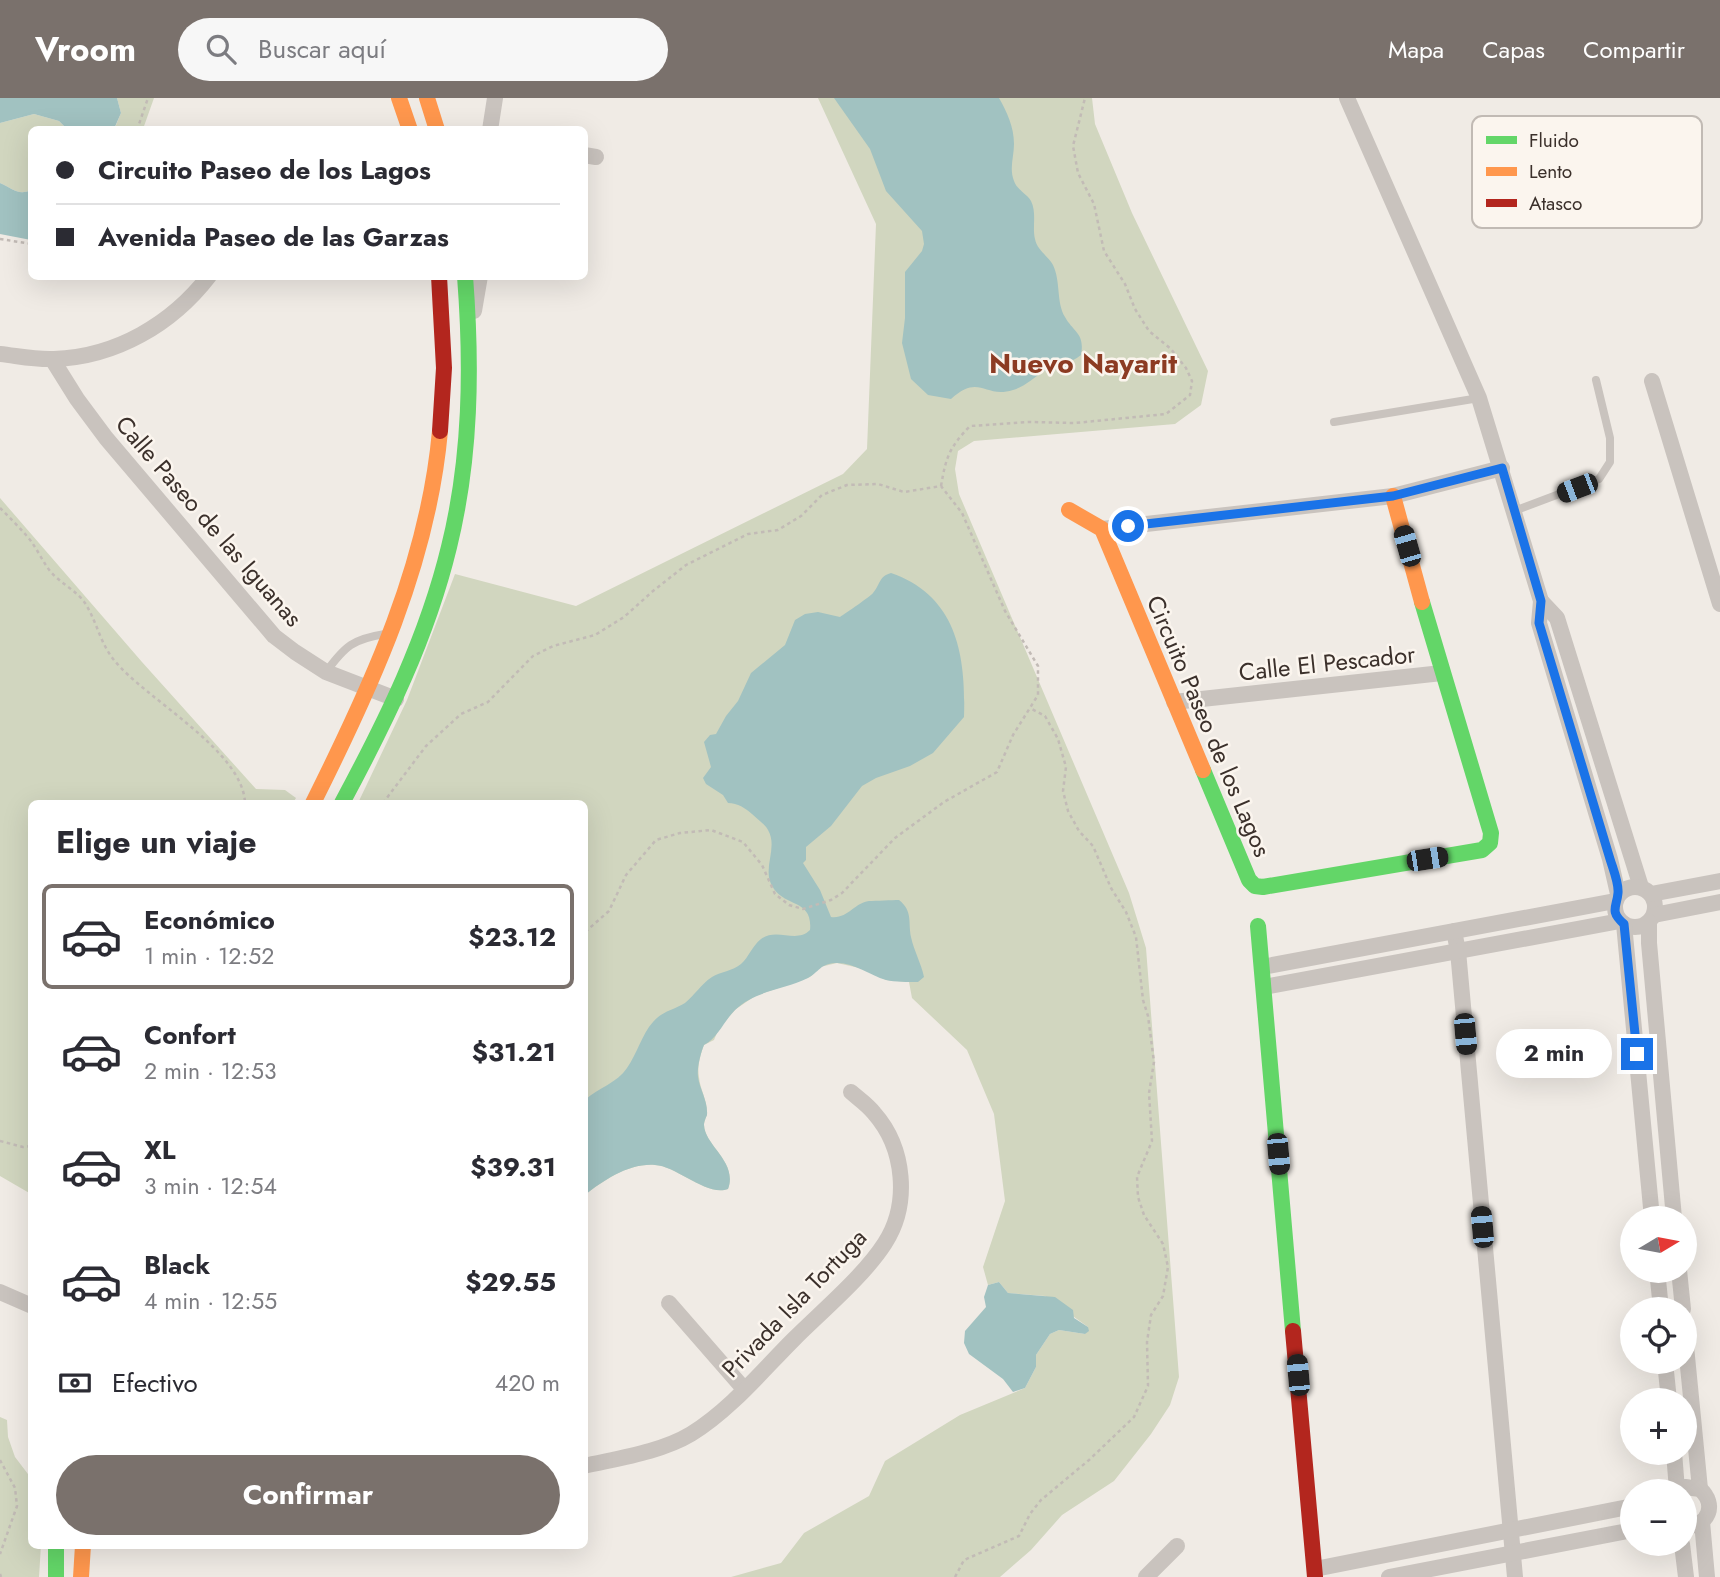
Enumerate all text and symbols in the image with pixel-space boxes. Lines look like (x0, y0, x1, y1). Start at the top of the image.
search box (178, 18, 668, 81)
text: Vroom (35, 26, 136, 73)
icon: search (202, 30, 240, 68)
text: Buscar aquí (258, 30, 386, 68)
text: Mapa (1388, 32, 1444, 67)
text: Capas (1482, 32, 1545, 67)
text: Compartir (1583, 32, 1685, 67)
legend (1472, 116, 1702, 228)
text: Fluido (1529, 127, 1579, 154)
text: Circuito Paseo de los Lagos (98, 151, 431, 189)
text: Lento (1529, 158, 1572, 185)
text: Atasco (1529, 190, 1582, 217)
text: Avenida Paseo de las Garzas (98, 218, 449, 256)
district label: Nuevo Nayarit (989, 343, 1177, 384)
street label: Calle Paseo de las Iguanas (107, 408, 311, 634)
car (1554, 471, 1601, 505)
route start (1112, 510, 1144, 542)
car (1392, 523, 1423, 569)
street label: Circuito Paseo de los Lagos (1138, 590, 1280, 862)
street label: Calle El Pescador (1237, 636, 1418, 690)
text: Elige un viaje (56, 819, 257, 865)
car (1405, 845, 1450, 873)
text: Económico (144, 901, 275, 939)
icon: car (60, 905, 123, 968)
text: $23.12 (468, 918, 556, 956)
text: 1 min · 12:52 (144, 939, 274, 973)
car (1453, 1012, 1478, 1056)
text: Confort (144, 1016, 236, 1054)
icon: car (60, 1020, 123, 1083)
callout: 2 min (1497, 1030, 1612, 1079)
text: $31.21 (472, 1033, 556, 1071)
text: 2 min (1524, 1036, 1584, 1070)
route end (1621, 1038, 1653, 1070)
text: 2 min · 12:53 (144, 1054, 277, 1088)
text: XL (144, 1131, 176, 1169)
car (1266, 1132, 1291, 1176)
icon: car (60, 1135, 123, 1198)
text: $39.31 (470, 1148, 556, 1186)
text: 3 min · 12:54 (144, 1169, 277, 1203)
car (1470, 1205, 1495, 1249)
north arrow (1620, 1206, 1698, 1283)
map controls (1620, 1206, 1697, 1556)
street label: Privada Isla Tortuga (714, 1221, 874, 1385)
text: Black (144, 1246, 210, 1284)
icon: car (60, 1250, 123, 1313)
text: $29.55 (465, 1263, 556, 1301)
text: 4 min · 12:55 (144, 1284, 277, 1318)
button: locate (1620, 1297, 1697, 1374)
car (1286, 1353, 1311, 1397)
icon: cash (56, 1364, 94, 1402)
text: Efectivo (112, 1364, 198, 1402)
text: 420 m (495, 1366, 560, 1400)
button: + (1620, 1388, 1697, 1465)
button: Confirmar (56, 1455, 560, 1535)
button: − (1620, 1479, 1697, 1556)

